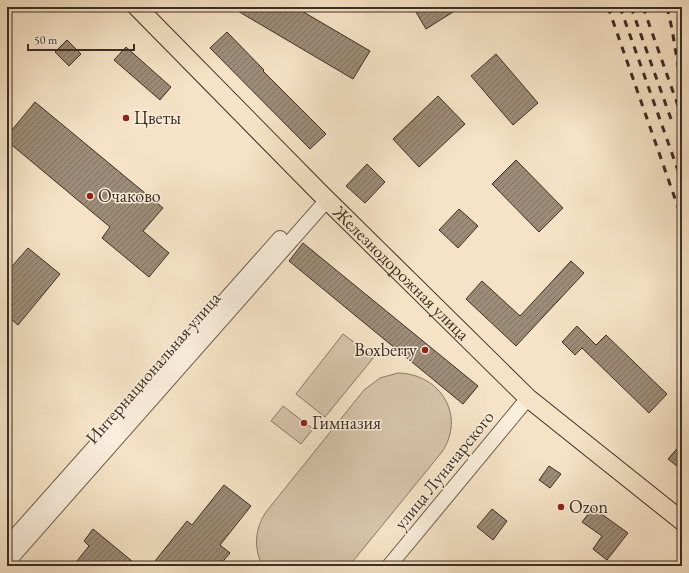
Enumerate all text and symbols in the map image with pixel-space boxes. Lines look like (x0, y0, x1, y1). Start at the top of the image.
scale bar (28, 26, 134, 52)
text: 50 m (34, 32, 58, 48)
place label: Цветы (134, 106, 181, 129)
marker: Цветы (121, 113, 131, 123)
place label: Очаково (98, 184, 161, 207)
marker: Очаково (85, 191, 95, 201)
street label: Железнодорожная улица (328, 200, 475, 346)
street label: Интернациональная улица (80, 286, 226, 449)
place label: Boxberry (354, 338, 417, 361)
marker: Boxberry (420, 345, 430, 355)
street label: улица Луначарского (389, 405, 499, 534)
place label: Гимназия (312, 411, 381, 434)
marker: Гимназия (299, 418, 309, 428)
place label: Ozon (569, 495, 608, 518)
marker: Ozon (556, 502, 566, 512)

